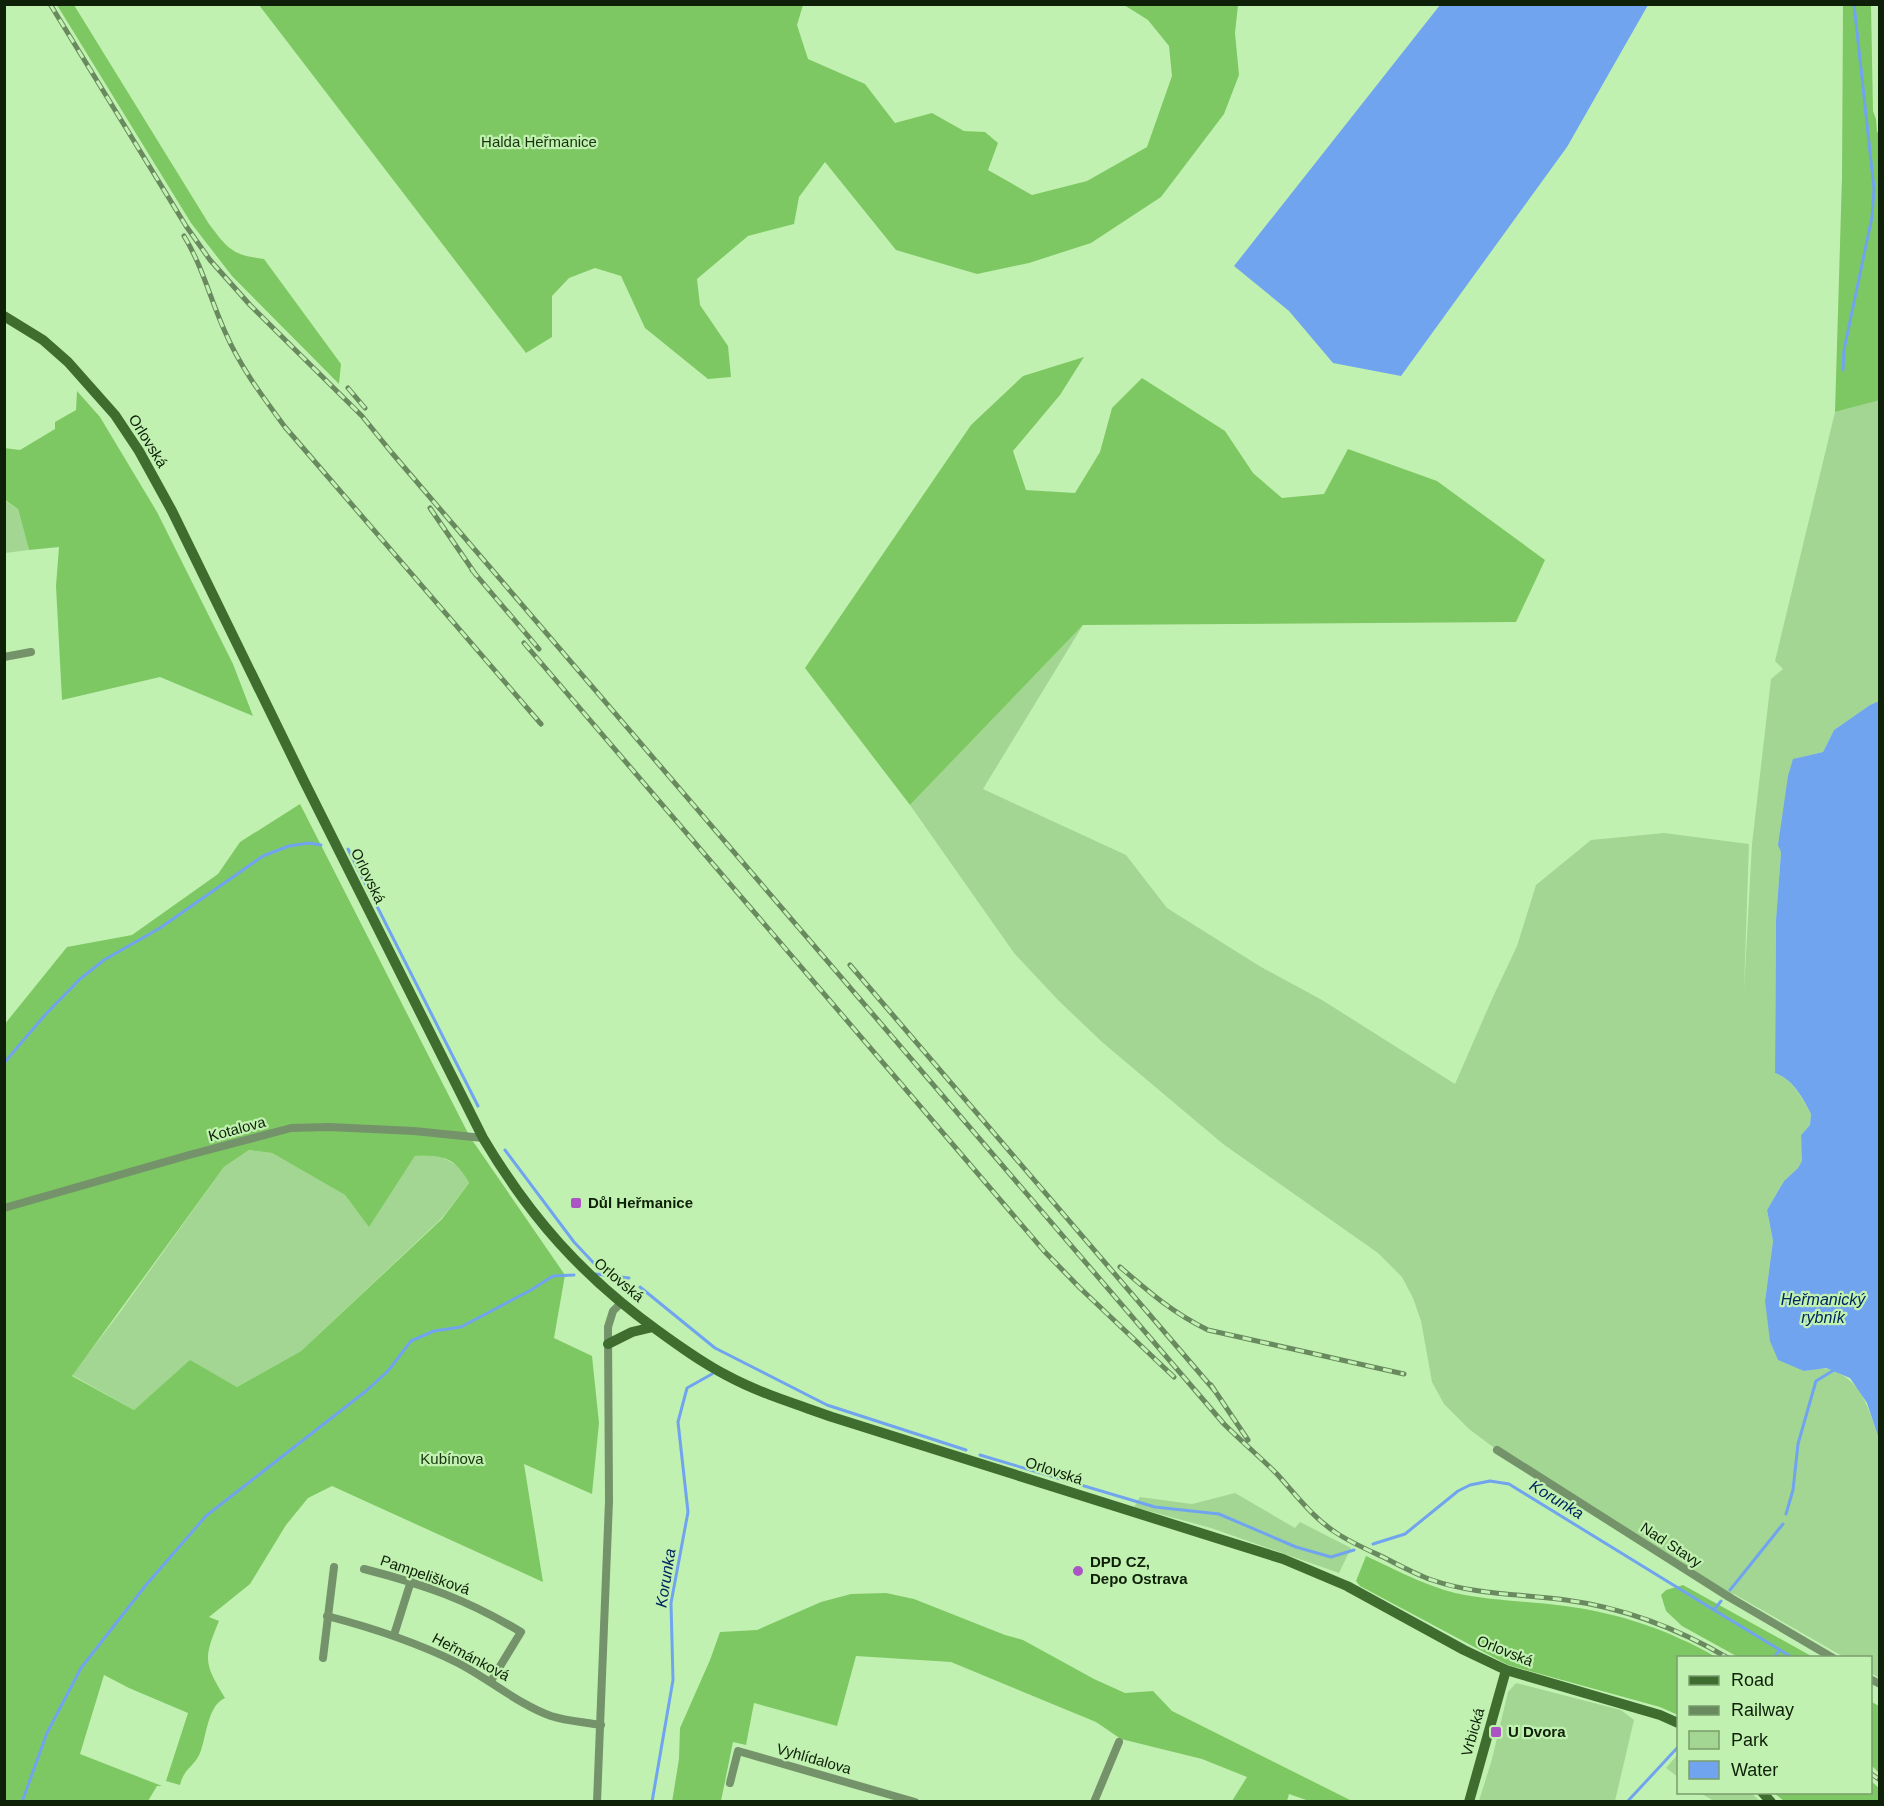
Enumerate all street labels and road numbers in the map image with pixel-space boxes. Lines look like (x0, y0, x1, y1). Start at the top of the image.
street label: Orlovská (126, 411, 172, 471)
street label: Orlovská (348, 845, 389, 907)
street label: Kotalova (206, 1113, 268, 1144)
street label: Orlovská (591, 1254, 648, 1306)
street label: Orlovská (1023, 1453, 1086, 1488)
street label: Nad Stavy (1638, 1519, 1705, 1571)
street label: Pampelišková (378, 1551, 473, 1598)
street label: Heřmánková (430, 1629, 513, 1684)
street label: Orlovská (1475, 1632, 1536, 1670)
street label: Vrbická (1458, 1705, 1488, 1758)
street label: Vyhlídalova (775, 1740, 854, 1777)

